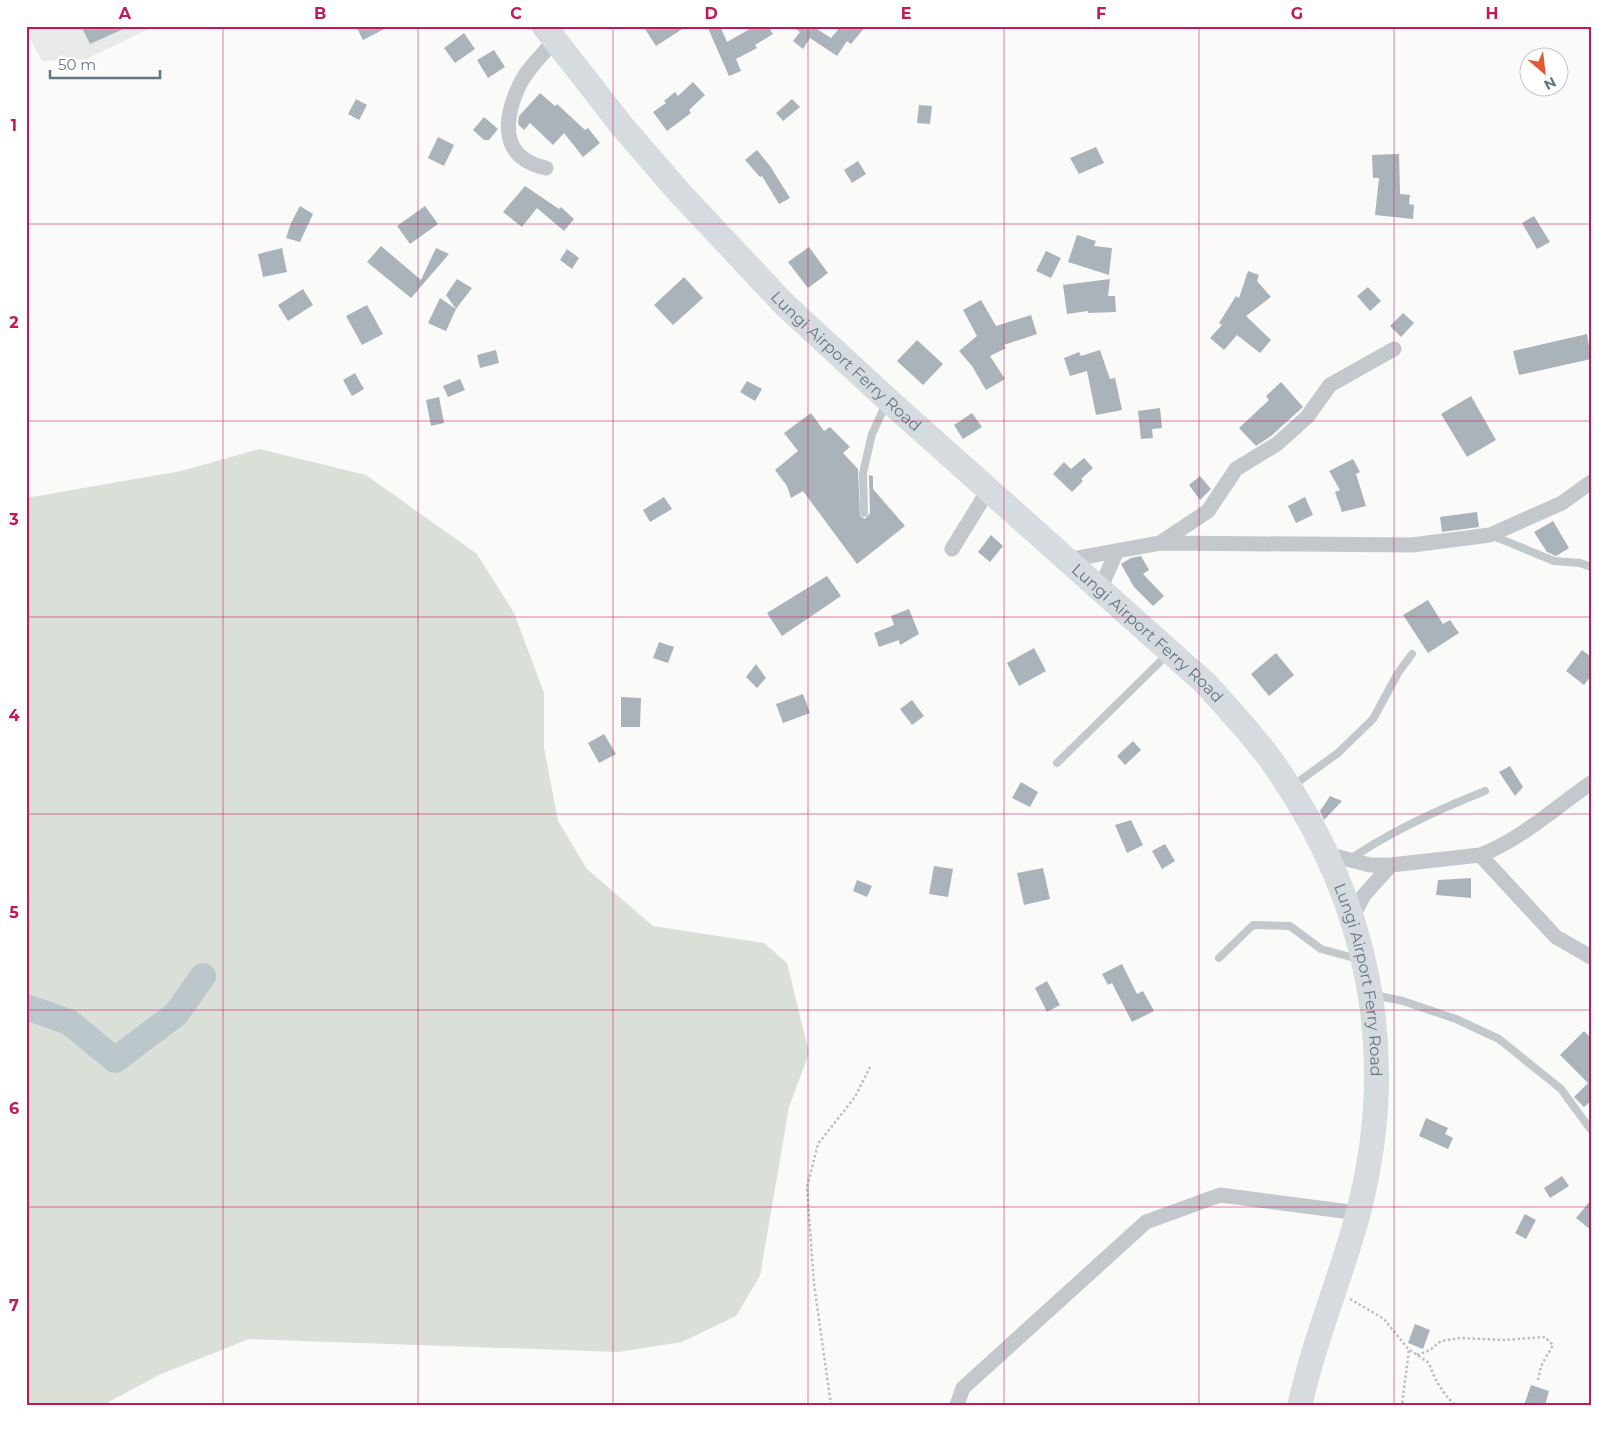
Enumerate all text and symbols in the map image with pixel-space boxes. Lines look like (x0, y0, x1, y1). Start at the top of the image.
text: A (118, 4, 132, 23)
text: B (314, 4, 326, 23)
text: C (510, 4, 522, 23)
text: D (704, 4, 718, 23)
text: E (901, 4, 911, 23)
text: F (1096, 4, 1106, 23)
text: G (1291, 4, 1303, 23)
text: H (1486, 4, 1498, 23)
scale bar (50, 48, 160, 80)
north arrow (1520, 48, 1570, 98)
text: 50 m (58, 55, 96, 74)
text: N (1541, 73, 1559, 94)
text: 1 (11, 116, 17, 135)
street label: Lungi Airport Ferry Road (767, 287, 925, 435)
text: 2 (9, 313, 19, 332)
text: 3 (8, 510, 19, 529)
street label: Lungi Airport Ferry Road (1068, 560, 1227, 707)
text: 4 (8, 706, 20, 725)
street label: Lungi Airport Ferry Road (1330, 880, 1386, 1077)
text: 5 (9, 903, 19, 922)
text: 6 (9, 1099, 19, 1118)
text: 7 (9, 1296, 19, 1315)

